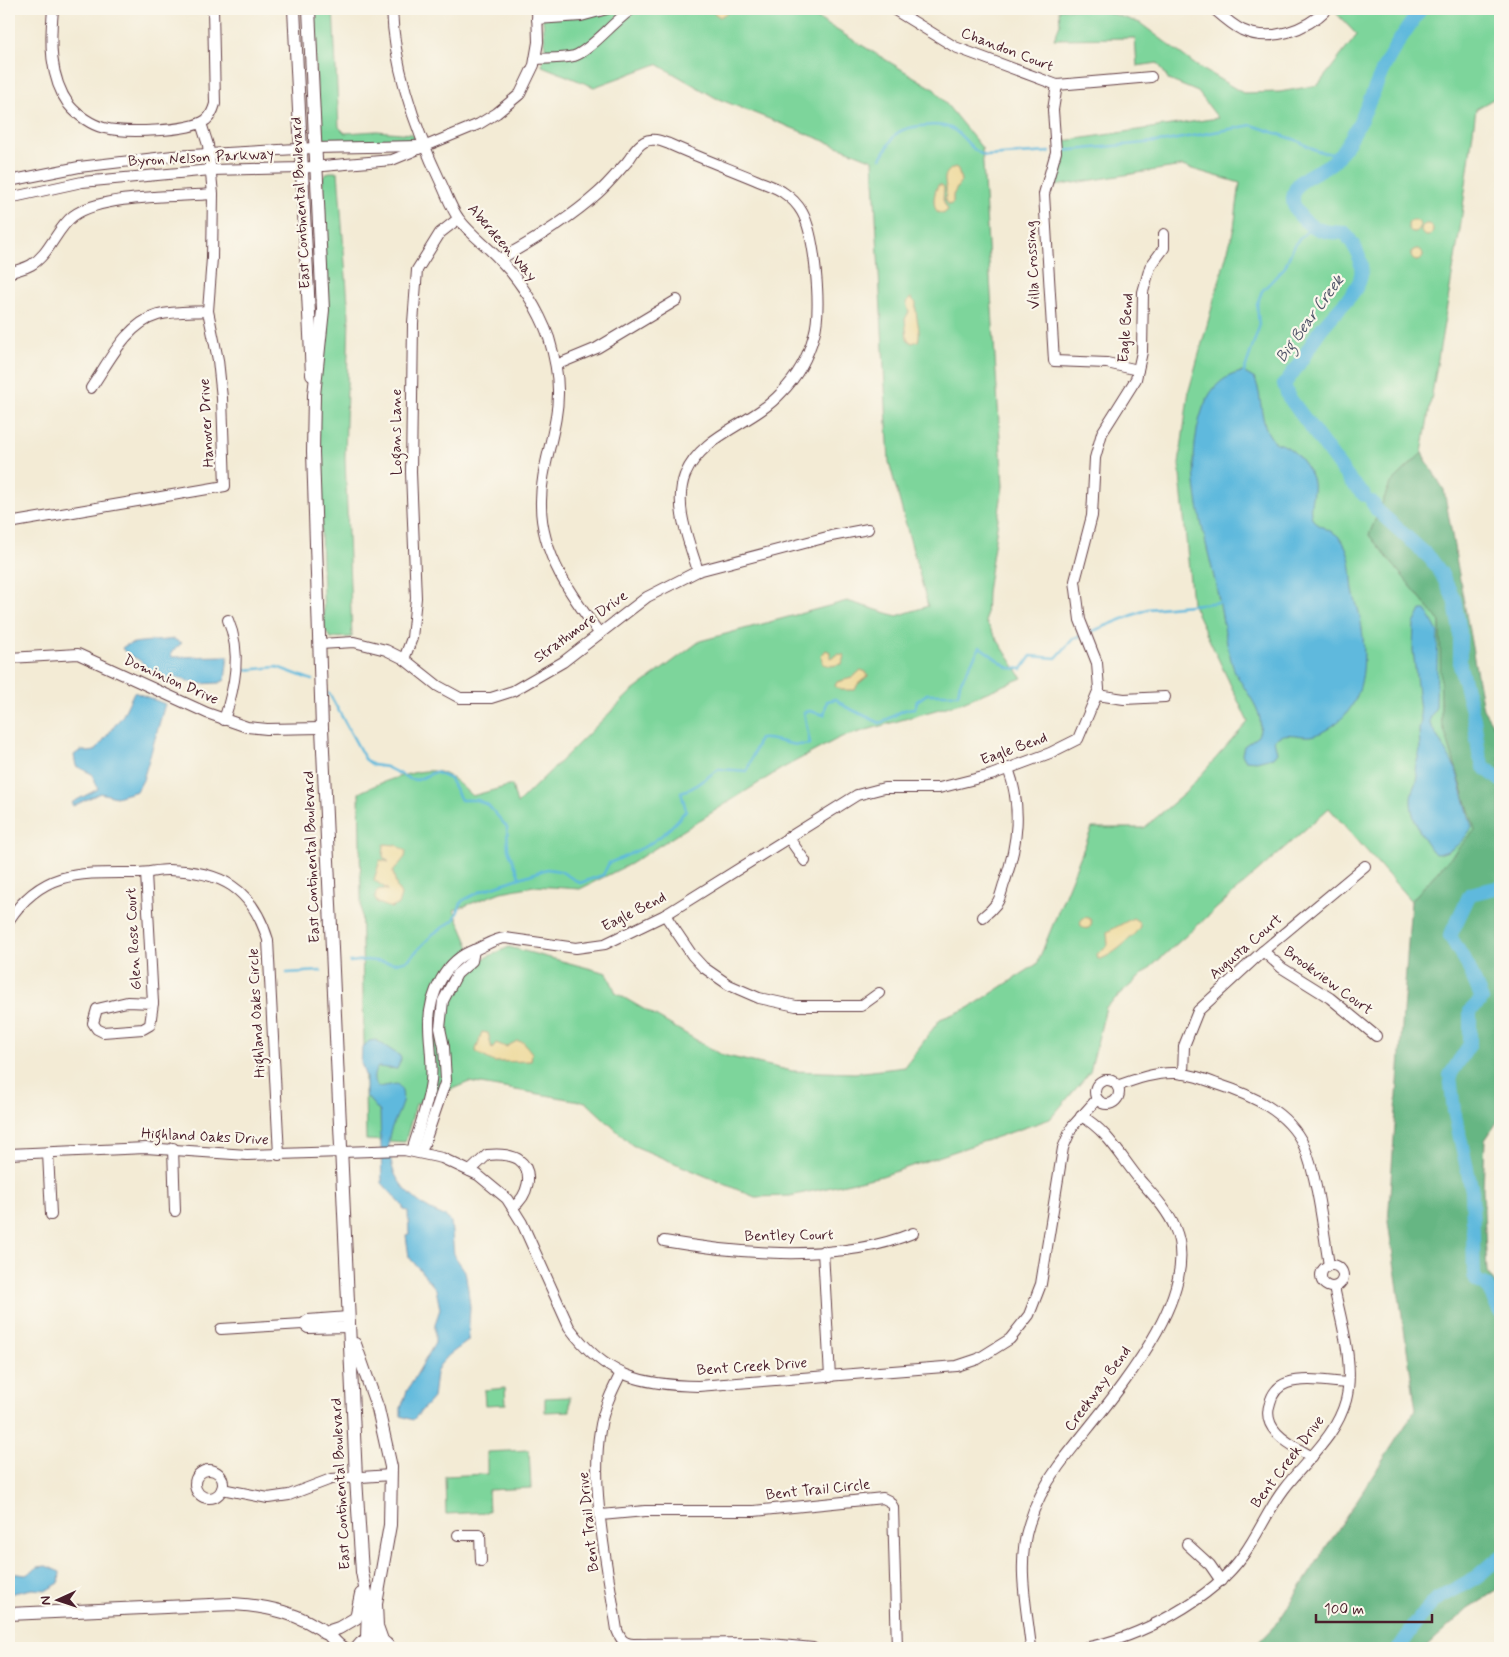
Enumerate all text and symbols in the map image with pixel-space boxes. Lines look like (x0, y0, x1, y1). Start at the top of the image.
street label: Chandon Court (958, 23, 1057, 77)
street label: East Continental Boulevard (287, 116, 315, 290)
street label: Byron Nelson Parkway (127, 144, 275, 172)
street label: Aberdeen Way (463, 200, 542, 286)
street label: Villa Crossing (1021, 220, 1045, 310)
water label: Big Bear Creek (1271, 270, 1351, 368)
street label: Eagle Bend (1114, 292, 1138, 364)
street label: Hanover Drive (195, 378, 219, 468)
street label: Logans Lane (387, 389, 408, 475)
street label: Strathmore Drive (530, 586, 632, 668)
street label: Dominion Drive (120, 650, 222, 710)
street label: Eagle Bend (978, 728, 1050, 770)
street label: East Continental Boulevard (299, 771, 325, 943)
street label: Glen Rose Court (121, 887, 147, 991)
street label: Eagle Bend (598, 887, 670, 937)
street label: Augusta Court (1205, 910, 1287, 984)
street label: Brookview Court (1280, 942, 1376, 1020)
street label: Highland Oaks Circle (244, 947, 271, 1078)
street label: Highland Oaks Drive (141, 1124, 270, 1151)
street label: Bentley Court (744, 1225, 834, 1247)
street label: Creekway Bend (1060, 1342, 1136, 1436)
street label: Bent Creek Drive (696, 1353, 808, 1381)
street label: East Continental Boulevard (327, 1397, 355, 1571)
street label: Bent Creek Drive (1247, 1412, 1329, 1512)
street label: Bent Trail Drive (574, 1471, 604, 1573)
street label: Bent Trail Circle (765, 1475, 871, 1505)
north arrow (32, 1574, 82, 1624)
scale bar (1316, 1592, 1433, 1624)
text: N (37, 1595, 55, 1606)
text: 100 m (1324, 1600, 1364, 1620)

